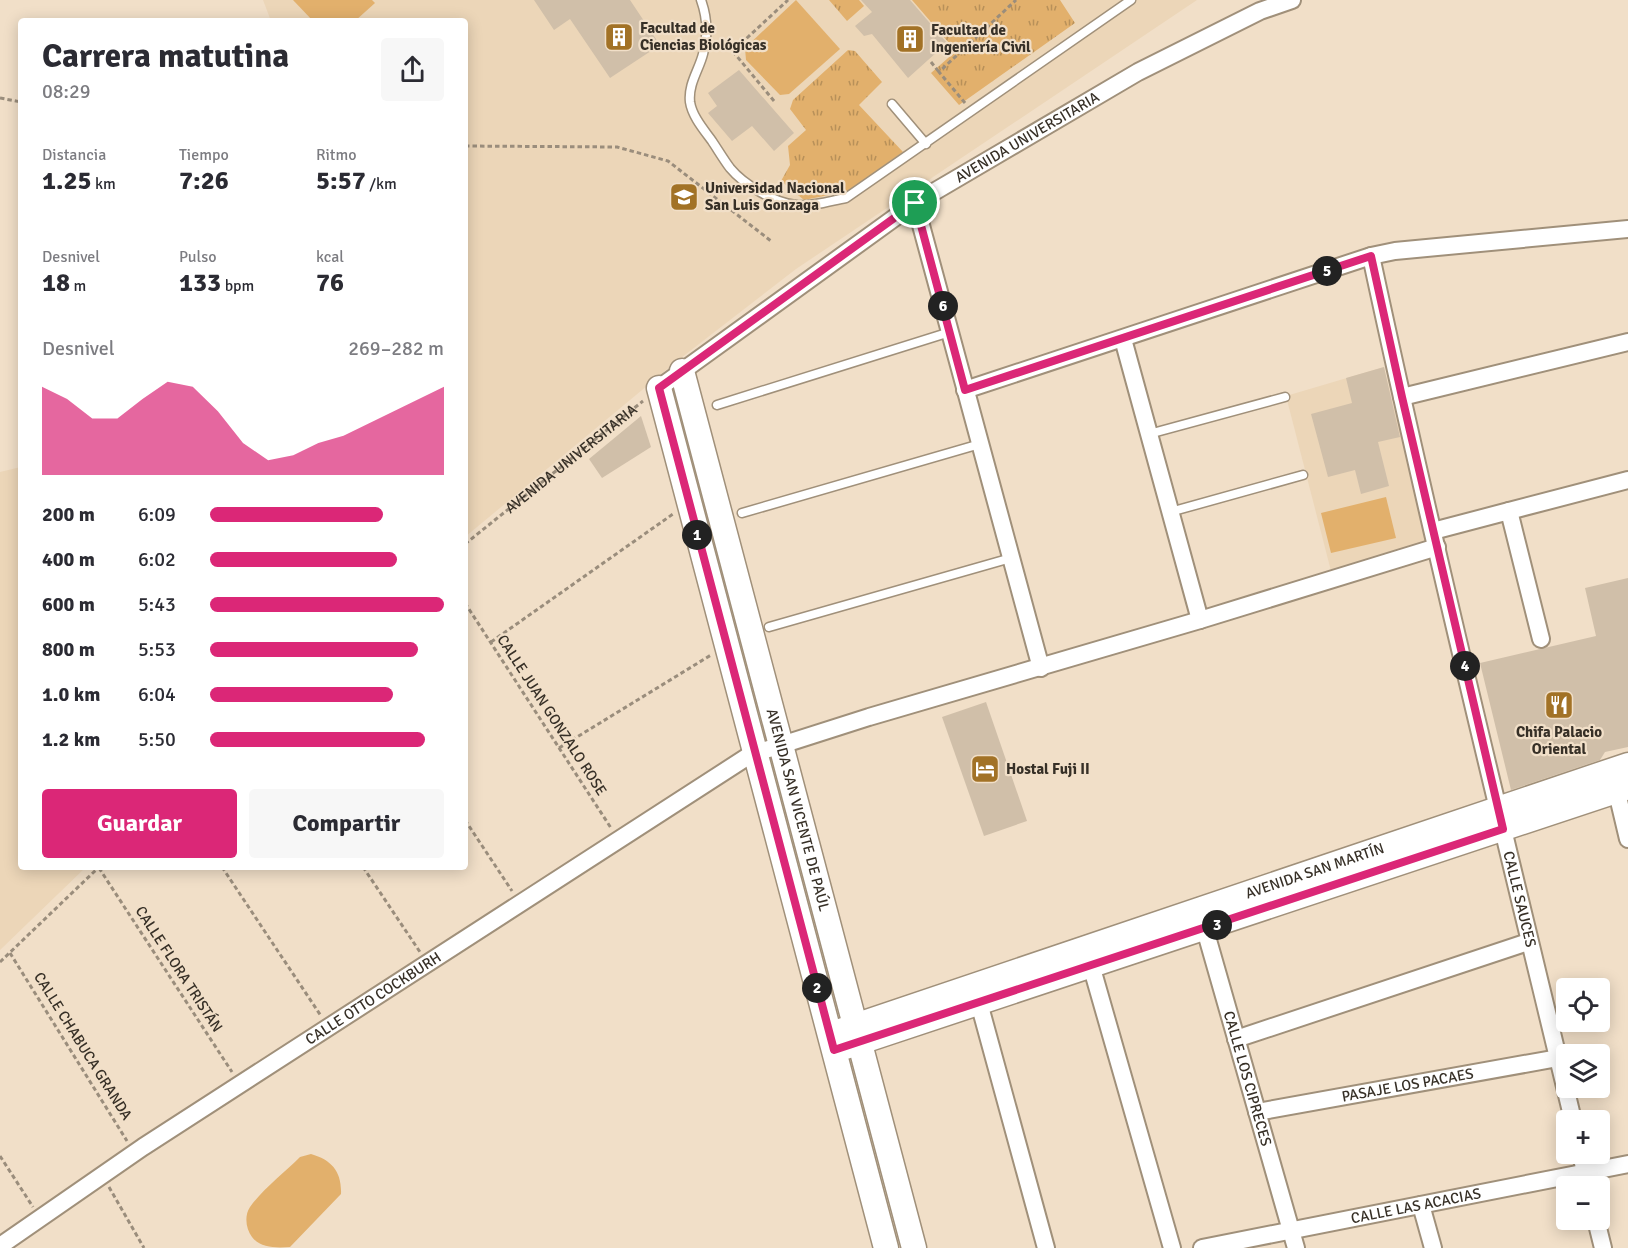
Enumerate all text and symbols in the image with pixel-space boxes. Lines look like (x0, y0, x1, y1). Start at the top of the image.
place label: Facultad de Ciencias Biológicas (640, 19, 767, 54)
building icon: Facultad de Ciencias Biológicas (603, 21, 635, 53)
place label: Facultad de Ingeniería Civil (931, 21, 1031, 56)
building icon: Facultad de Ingeniería Civil (894, 23, 926, 55)
text: Carrera matutina (42, 36, 289, 77)
button: share (381, 38, 444, 101)
text: 08:29 (42, 79, 91, 104)
street label: AVENIDA UNIVERSITARIA (952, 88, 1102, 186)
text: Distancia (42, 145, 106, 165)
text: Tiempo (179, 145, 229, 165)
text: Ritmo (316, 145, 357, 165)
text: 1.25 (42, 165, 92, 197)
text: 7:26 (179, 165, 229, 197)
text: 5:57 (316, 165, 366, 197)
text: km (92, 174, 116, 194)
text: /km (366, 174, 397, 194)
pin (889, 177, 940, 228)
place label: Universidad Nacional San Luis Gonzaga (705, 179, 845, 214)
school or university icon: Universidad Nacional San Luis Gonzaga (668, 181, 700, 213)
icon: arrive (898, 186, 931, 219)
text: Desnivel (42, 247, 100, 267)
text: Pulso (179, 247, 217, 267)
text: kcal (316, 247, 344, 267)
pin: 5 (1312, 256, 1342, 286)
text: 5 (1323, 261, 1331, 281)
text: 18 (42, 267, 70, 299)
text: 133 (179, 267, 221, 299)
text: 76 (316, 267, 344, 299)
text: m (70, 276, 86, 296)
text: bpm (221, 276, 254, 296)
pin: 6 (928, 291, 958, 321)
text: 6 (939, 296, 947, 316)
text: Desnivel (42, 336, 115, 361)
text: 269–282 m (348, 336, 444, 361)
street label: AVENIDA UNIVERSITARIA (501, 400, 641, 517)
text: 200 m (42, 502, 95, 527)
text: 6:09 (138, 502, 176, 527)
pin: 1 (682, 520, 712, 550)
text: 1 (693, 525, 701, 545)
text: 400 m (42, 547, 95, 572)
text: 6:02 (138, 547, 176, 572)
text: 600 m (42, 592, 95, 617)
text: 5:43 (138, 592, 176, 617)
street label: CALLE JUAN GONZALO ROSE (493, 631, 611, 799)
text: 800 m (42, 637, 95, 662)
text: 5:53 (138, 637, 176, 662)
pin: 4 (1450, 651, 1480, 681)
text: 4 (1461, 656, 1469, 676)
text: 1.0 km (42, 682, 100, 707)
text: 6:04 (138, 682, 176, 707)
restaurant icon: Chifa Palacio Oriental (1543, 689, 1575, 721)
street label: AVENIDA SAN VICENTE DE PAÚL (763, 707, 834, 914)
place label: Chifa Palacio Oriental (1516, 723, 1602, 758)
text: 1.2 km (42, 727, 100, 752)
text: 5:50 (138, 727, 176, 752)
hotel icon: Hostal Fuji II (969, 753, 1001, 785)
place label: Hostal Fuji II (1006, 760, 1090, 778)
button: Guardar (42, 789, 237, 858)
button: Compartir (249, 789, 444, 858)
street label: AVENIDA SAN MARTÍN (1243, 839, 1386, 903)
street label: CALLE SAUCES (1499, 849, 1540, 949)
street label: CALLE FLORA TRISTÁN (132, 902, 227, 1035)
pin: 3 (1202, 910, 1232, 940)
text: 3 (1213, 915, 1221, 935)
street label: CALLE OTTO COCKBURH (302, 948, 444, 1049)
street label: CALLE CHABUCA GRANDA (30, 969, 136, 1123)
pin: 2 (802, 973, 832, 1003)
text: 2 (813, 978, 821, 998)
map controls (1556, 978, 1610, 1230)
button: locate (1556, 978, 1610, 1032)
street label: CALLE LOS CIPRECES (1220, 1009, 1275, 1148)
button: layers (1556, 1044, 1610, 1098)
street label: PASAJE LOS PACAES (1340, 1064, 1475, 1106)
button: + (1556, 1110, 1610, 1164)
button: − (1556, 1176, 1610, 1230)
street label: CALLE LAS ACACIAS (1349, 1184, 1482, 1227)

